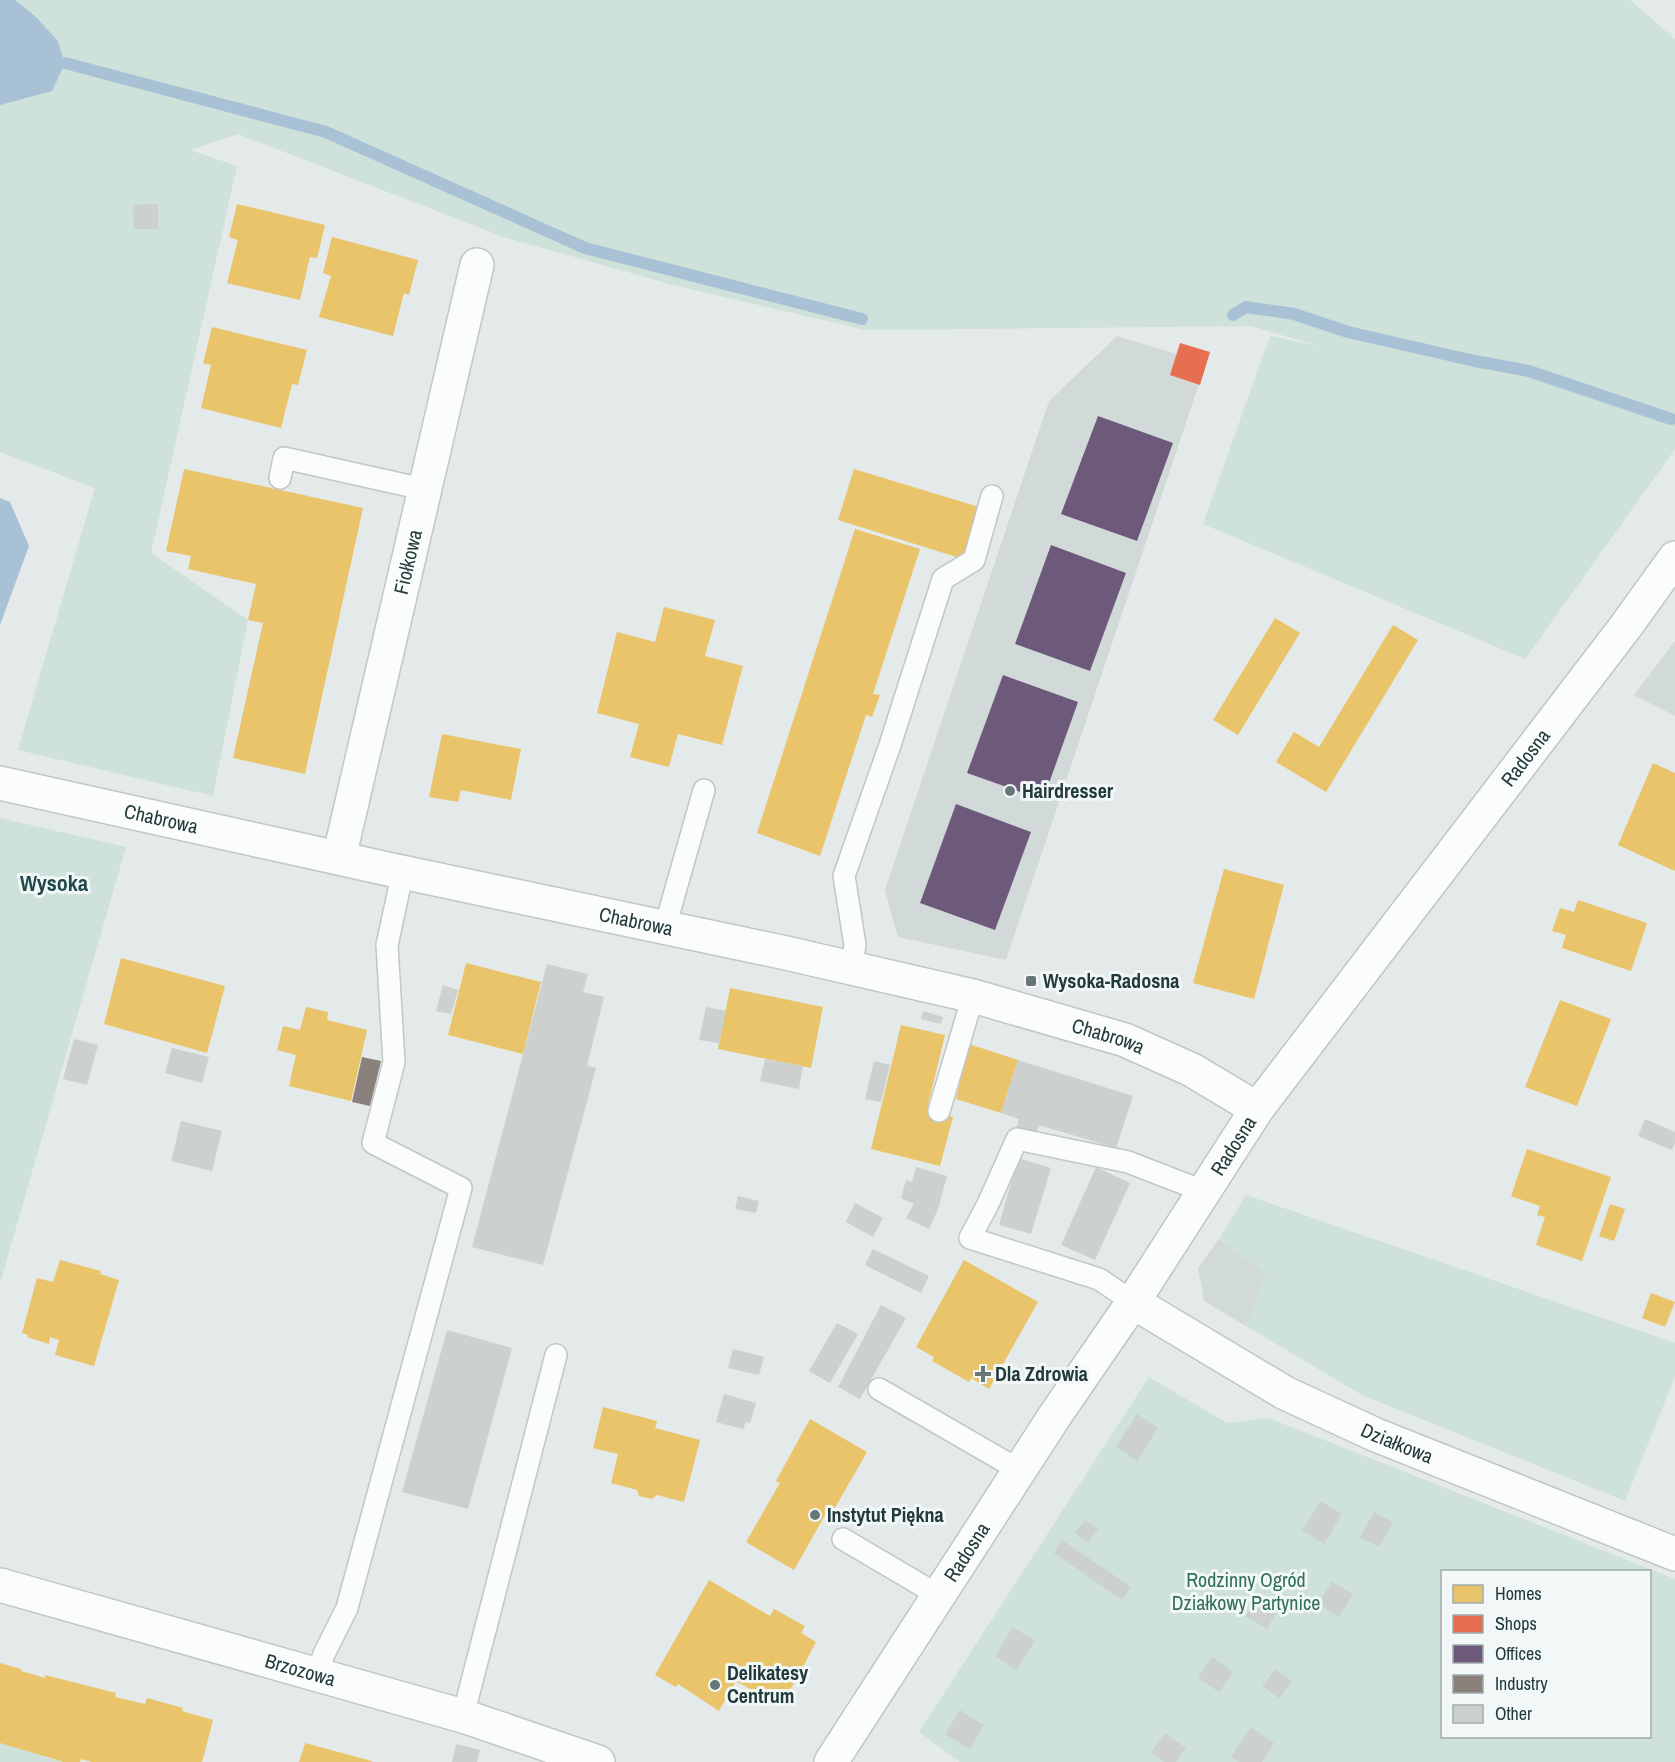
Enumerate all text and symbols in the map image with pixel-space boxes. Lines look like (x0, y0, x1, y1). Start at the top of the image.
street label: Fiołkowa (387, 527, 428, 597)
street label: Radosna (1494, 723, 1556, 792)
place label: Hairdresser (1022, 777, 1114, 804)
marker: Hairdresser (1003, 784, 1017, 798)
street label: Chabrowa (122, 797, 201, 840)
district label: Wysoka (20, 868, 88, 898)
street label: Chabrowa (597, 900, 676, 942)
place label: Wysoka-Radosna (1043, 967, 1179, 994)
marker: Wysoka-Radosna (1024, 974, 1038, 988)
street label: Chabrowa (1069, 1011, 1149, 1060)
street label: Radosna (1204, 1111, 1262, 1180)
place label: Dla Zdrowia (995, 1360, 1088, 1387)
marker: Dla Zdrowia (976, 1367, 990, 1381)
street label: Działkowa (1357, 1416, 1437, 1469)
place label: Instytut Piękna (827, 1501, 944, 1528)
marker: Instytut Piękna (808, 1508, 822, 1522)
street label: Radosna (937, 1517, 995, 1587)
park label: Rodzinny Ogród Działkowy Partynice (1172, 1566, 1320, 1616)
legend (1441, 1570, 1651, 1738)
text: Homes (1495, 1581, 1542, 1606)
text: Shops (1495, 1611, 1537, 1636)
text: Offices (1495, 1641, 1542, 1666)
street label: Brzozowa (262, 1647, 339, 1692)
place label: Delikatesy Centrum (727, 1659, 809, 1709)
text: Industry (1495, 1671, 1548, 1696)
marker: Delikatesy Centrum (708, 1678, 722, 1692)
text: Other (1495, 1701, 1532, 1726)

